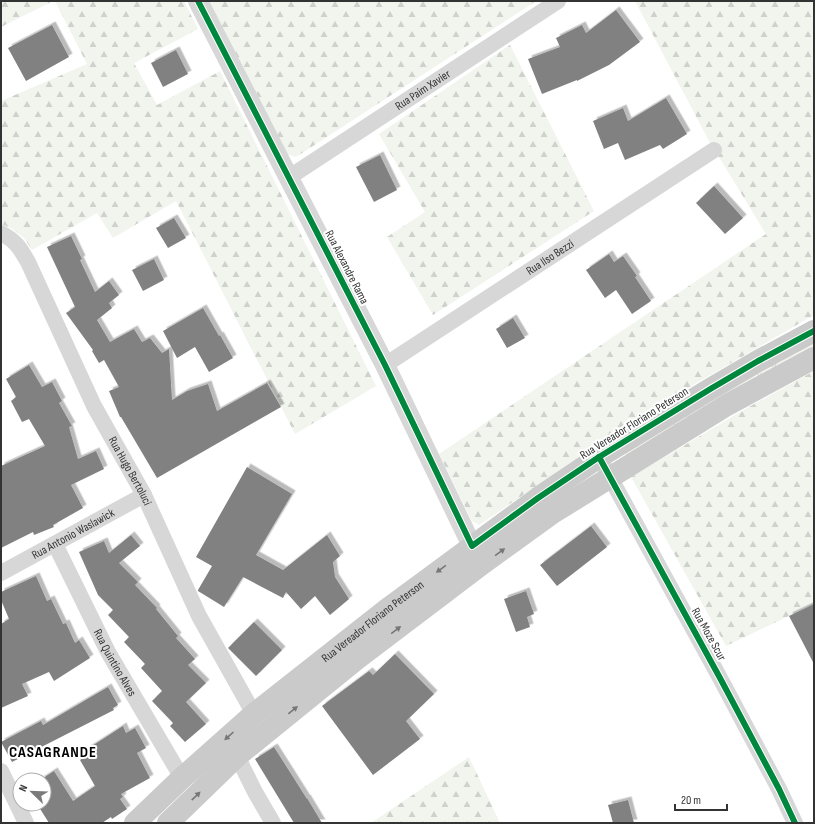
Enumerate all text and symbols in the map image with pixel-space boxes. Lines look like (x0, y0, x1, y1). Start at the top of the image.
street label: Rua Paim Xavier (392, 66, 454, 114)
street label: Rua Alexandre Rama (322, 228, 372, 307)
street label: Rua Ilso Bezzi (523, 237, 577, 279)
street label: Rua Vereador Floriano Peterson (577, 384, 691, 463)
street label: Rua Hugo Bertoluci (105, 434, 155, 508)
street label: Rua Antonio Waslawick (29, 505, 118, 563)
one-way arrow (494, 548, 505, 556)
one-way arrow (436, 565, 446, 573)
street label: Rua Vereador Floriano Peterson (319, 578, 427, 666)
street label: Rua Moze Scur (688, 605, 730, 664)
one-way arrow (390, 625, 401, 634)
street label: Rua Quintino Alves (90, 627, 139, 699)
one-way arrow (288, 706, 299, 714)
one-way arrow (224, 731, 234, 741)
district label: CASAGRANDE (9, 743, 97, 762)
north arrow (12, 772, 52, 812)
text: N (16, 783, 30, 794)
scale bar (675, 786, 727, 812)
one-way arrow (191, 791, 201, 801)
text: 20 m (681, 793, 701, 808)

